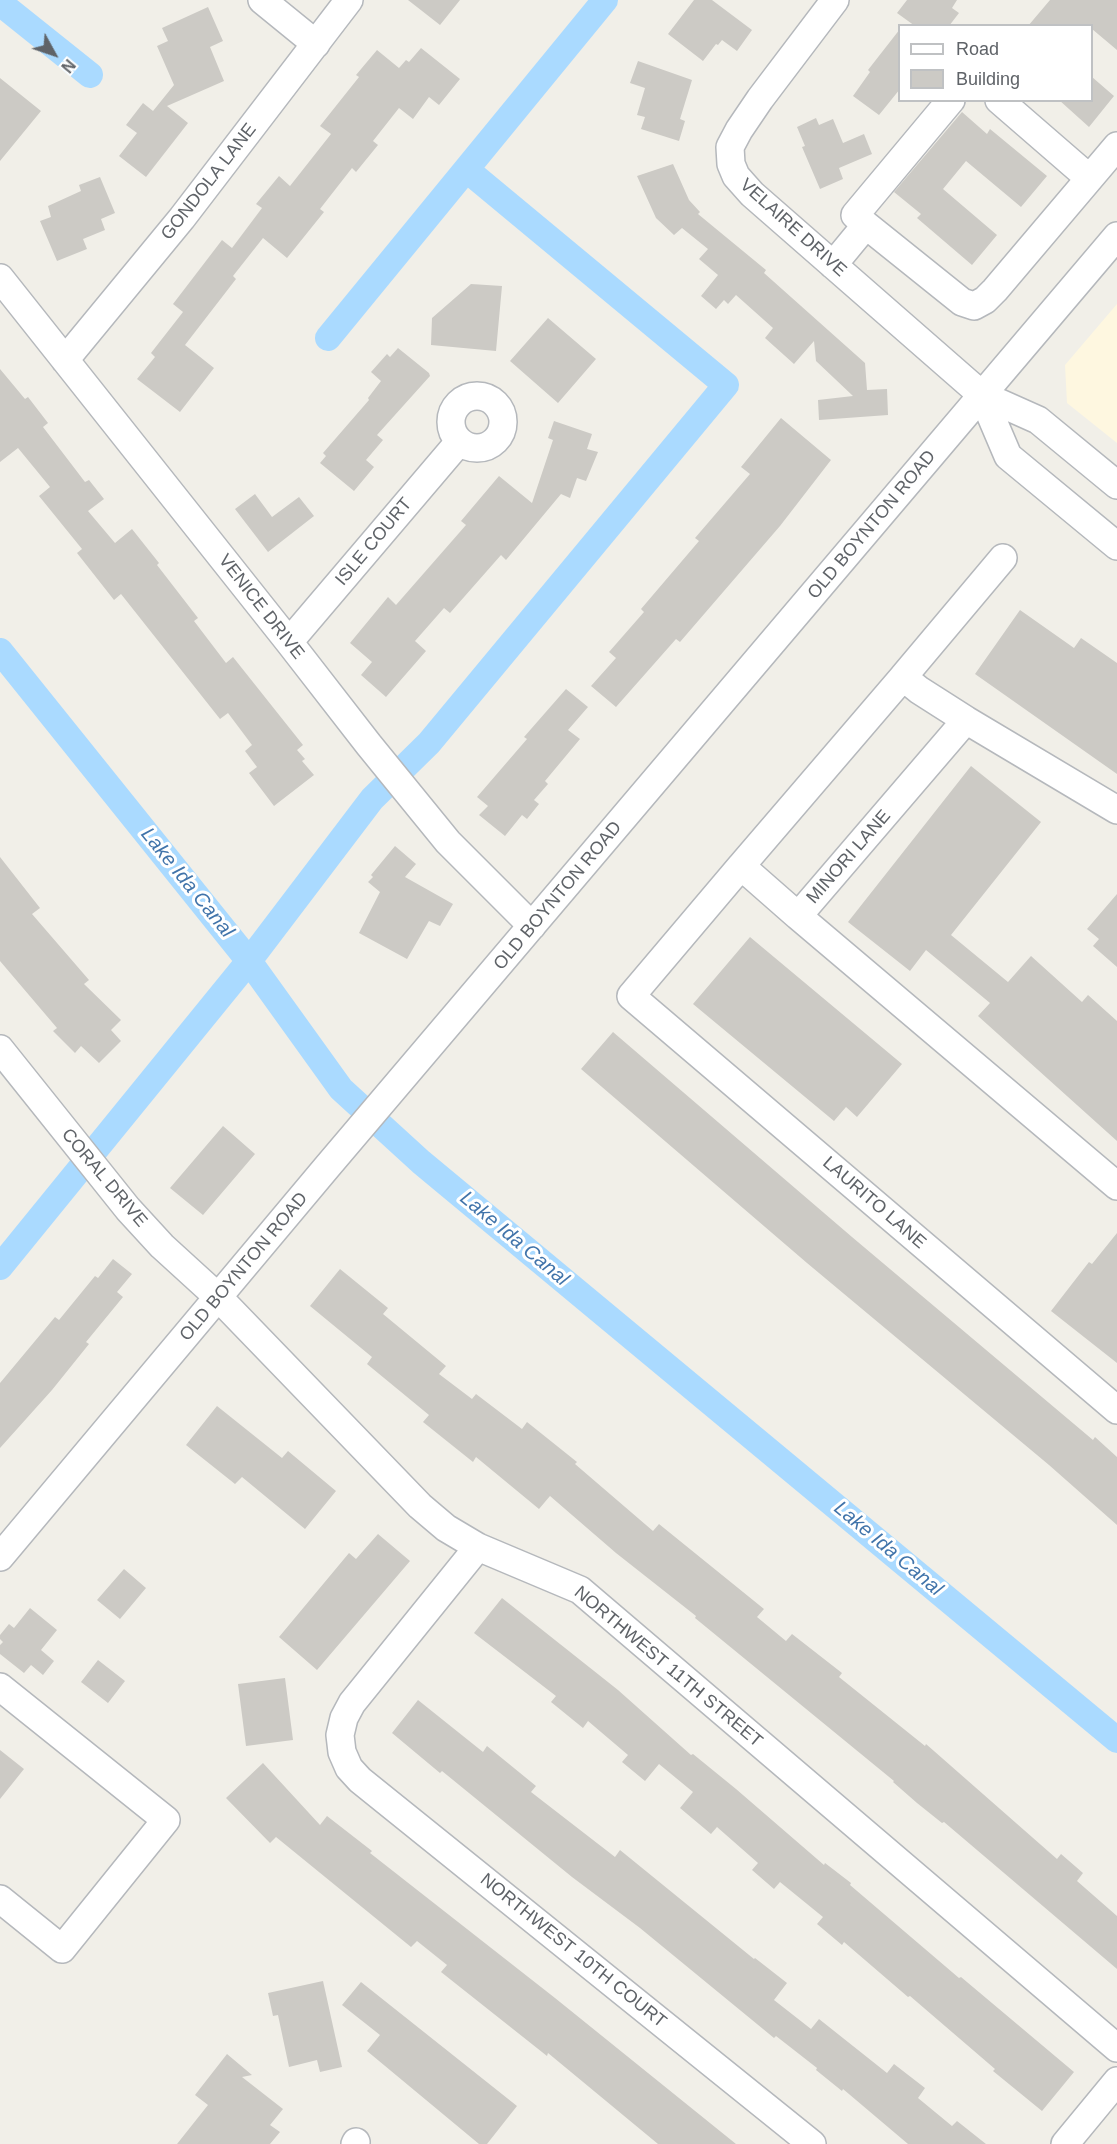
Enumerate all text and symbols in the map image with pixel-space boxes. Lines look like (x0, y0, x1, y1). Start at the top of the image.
north arrow (24, 24, 84, 84)
legend (898, 24, 1093, 102)
text: Road (956, 39, 999, 59)
text: N (58, 56, 78, 76)
text: Building (956, 69, 1020, 89)
street label: GONDOLA LANE (157, 119, 261, 245)
street label: VELAIRE DRIVE (735, 174, 851, 282)
street label: OLD BOYNTON ROAD (803, 446, 941, 604)
street label: ISLE COURT (331, 494, 417, 590)
street label: VENICE DRIVE (213, 550, 309, 664)
street label: MINORI LANE (802, 806, 896, 908)
street label: OLD BOYNTON ROAD (489, 817, 627, 975)
water label: Lake Ida Canal (135, 823, 239, 943)
street label: CORAL DRIVE (57, 1124, 151, 1232)
street label: LAURITO LANE (818, 1152, 930, 1254)
water label: Lake Ida Canal (455, 1187, 573, 1291)
street label: OLD BOYNTON ROAD (175, 1188, 313, 1346)
water label: Lake Ida Canal (829, 1497, 947, 1601)
street label: NORTHWEST 11TH STREET (569, 1582, 767, 1752)
street label: NORTHWEST 10TH COURT (476, 1869, 670, 2033)

